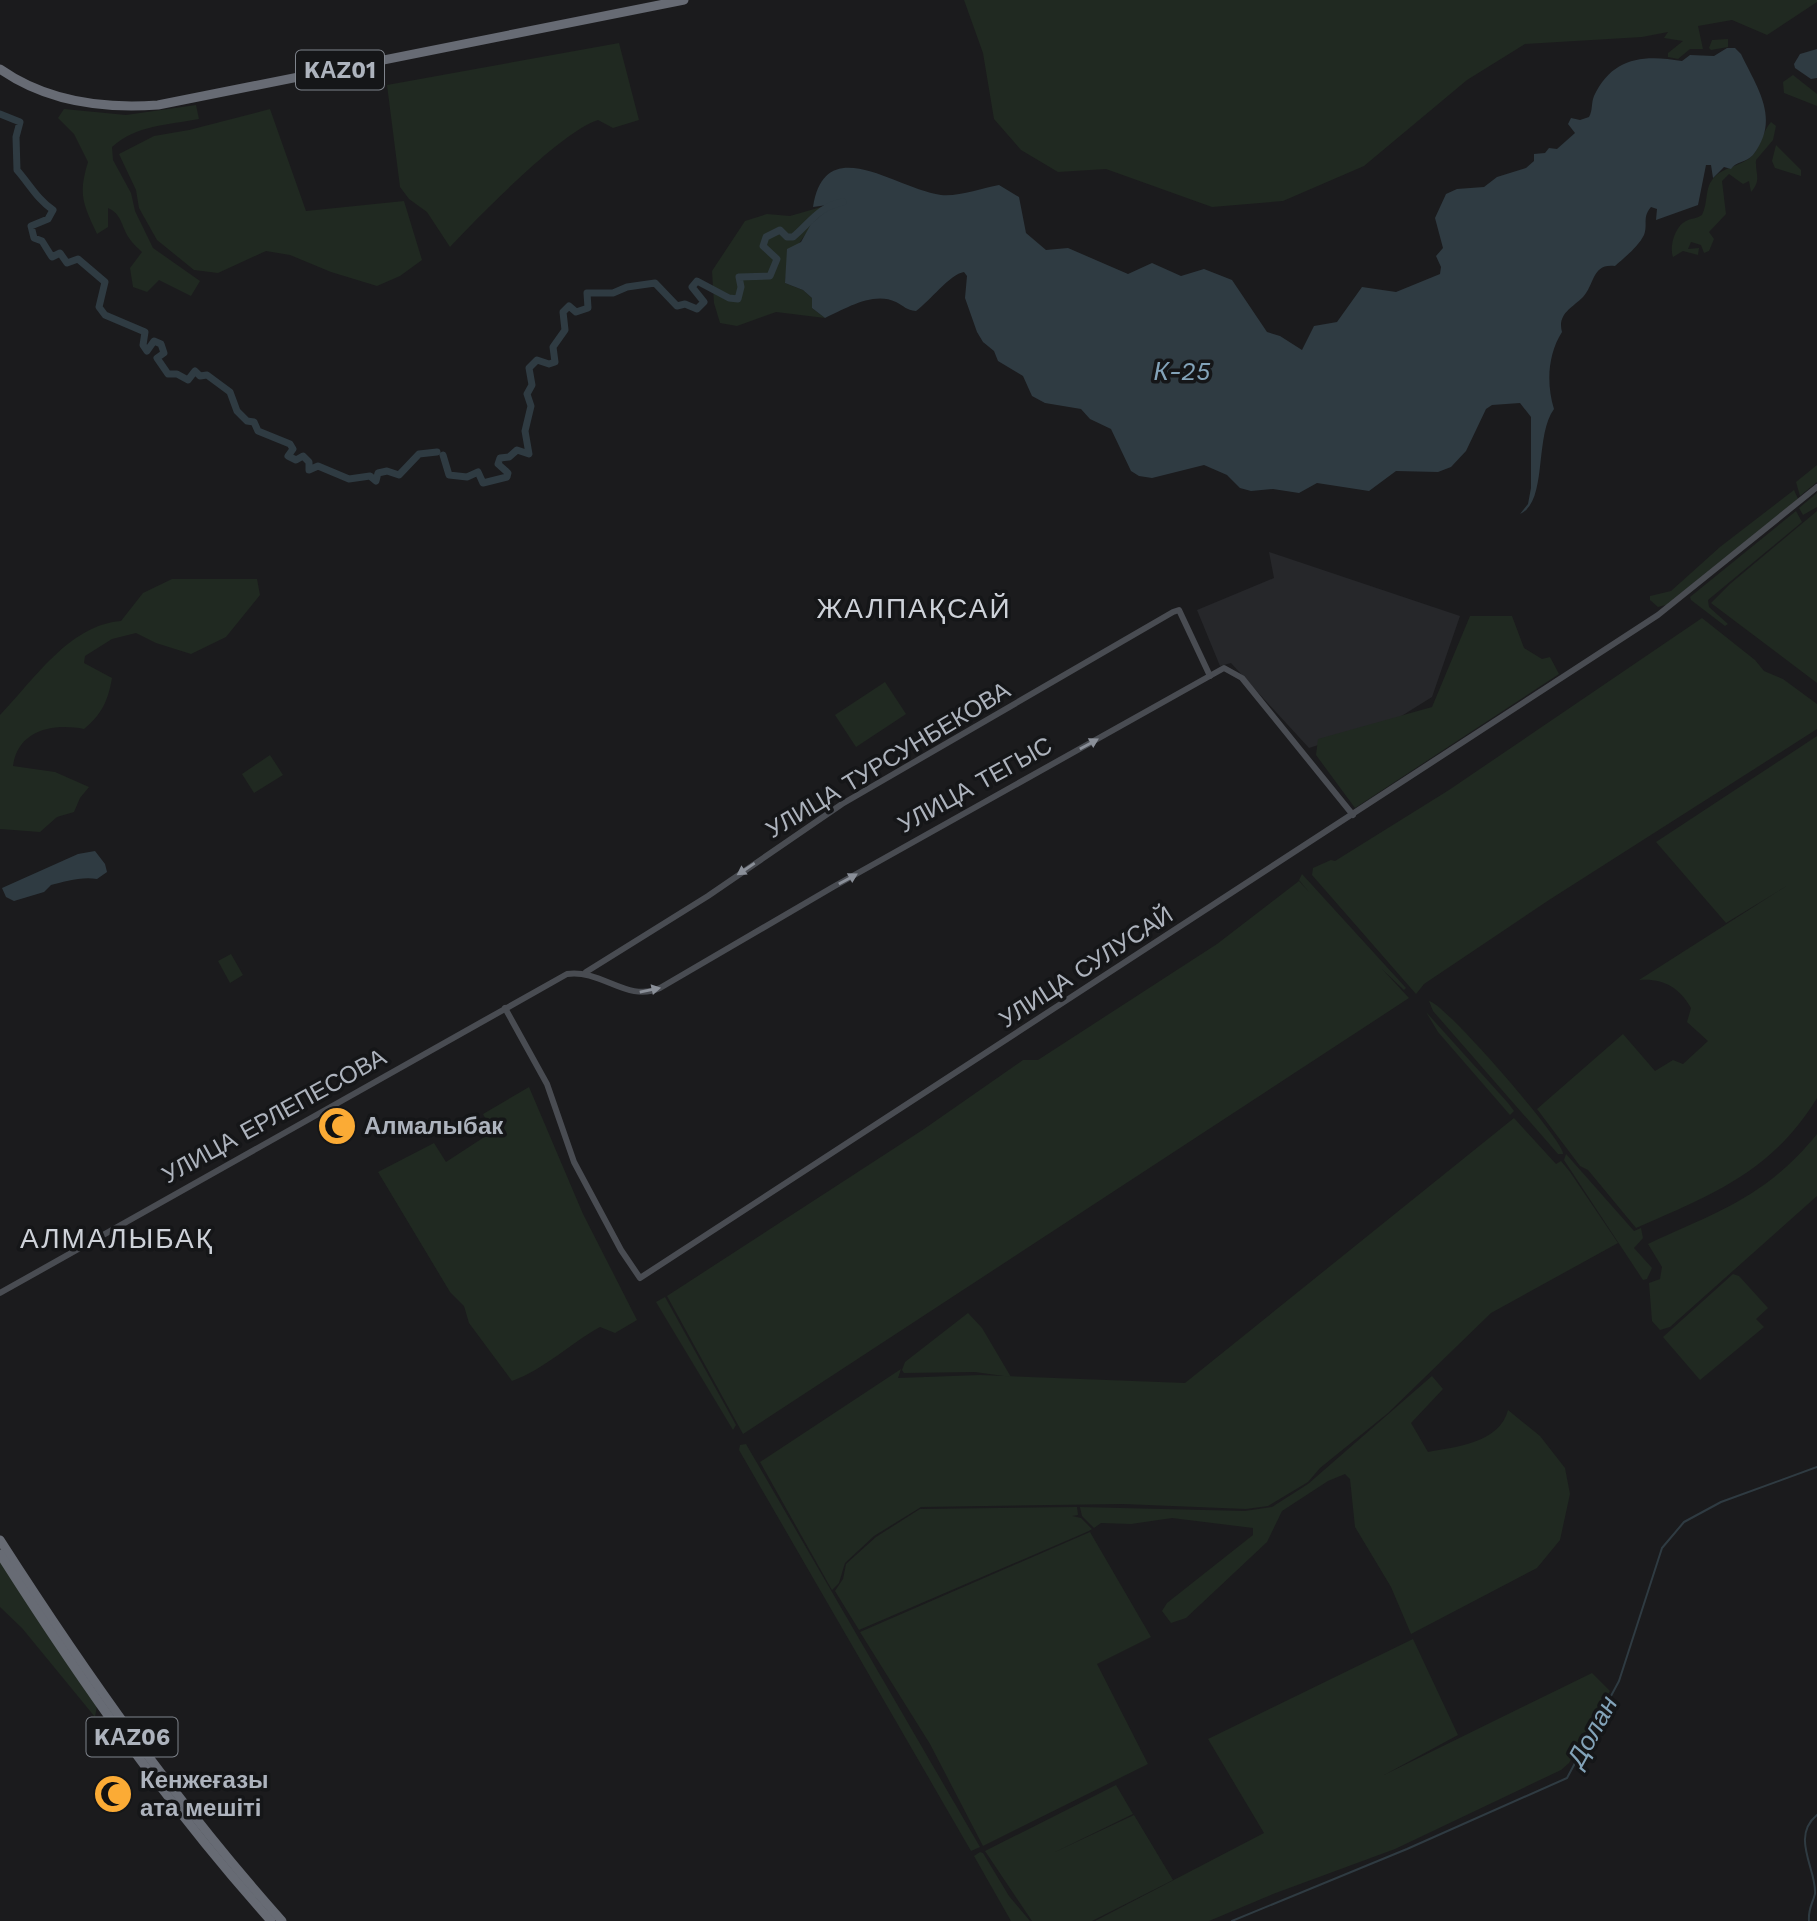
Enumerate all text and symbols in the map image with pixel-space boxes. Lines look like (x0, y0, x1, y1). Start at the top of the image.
road number: KАZ01 (296, 50, 384, 90)
water label: К-25 (1153, 356, 1211, 386)
district label: ЖАЛПАҚСАЙ (816, 592, 1012, 625)
street label: УЛИЦА ТУРСУНБЕКОВА (761, 676, 1015, 844)
street label: УЛИЦА ТЕГЫС (893, 731, 1057, 839)
one-way arrow (1079, 738, 1099, 750)
one-way arrow (736, 863, 756, 876)
one-way arrow (838, 873, 857, 885)
street label: УЛИЦА СУЛУСАЙ (994, 900, 1178, 1034)
one-way arrow (639, 984, 661, 995)
street label: УЛИЦА ЕРЛЕПЕСОВА (157, 1043, 391, 1189)
mosque icon: Алмалыбак (316, 1105, 358, 1147)
place label: Алмалыбак (364, 1112, 504, 1140)
district label: АЛМАЛЫБАҚ (20, 1222, 214, 1255)
water label: Долан (1559, 1691, 1623, 1774)
road number: KАZ06 (86, 1718, 178, 1756)
place label: Кенжеғазы ата мешіті (140, 1766, 269, 1822)
mosque icon: Кенжеғазы ата мешіті (92, 1773, 134, 1815)

